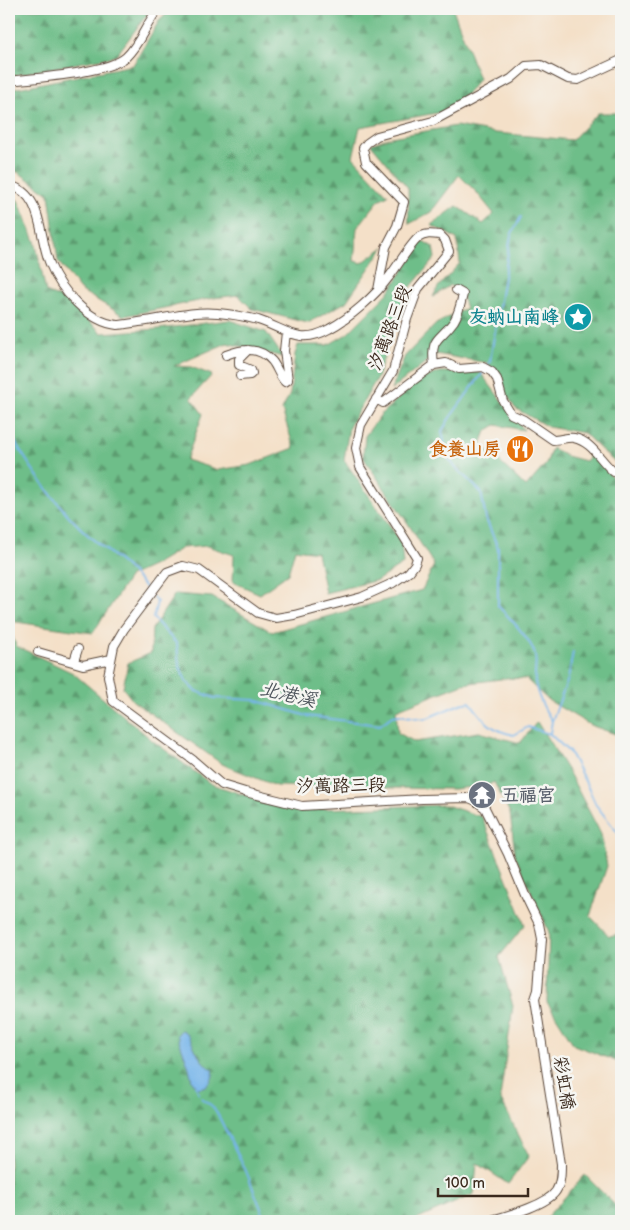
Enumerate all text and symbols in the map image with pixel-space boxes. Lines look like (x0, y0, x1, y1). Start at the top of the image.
street label: 汐萬路三段 (364, 282, 416, 374)
place icon: 友蚋山南峰 (563, 302, 593, 332)
place label: 友蚋山南峰 (469, 307, 559, 328)
restaurant icon: 食養山房 (505, 434, 535, 464)
place label: 食養山房 (429, 439, 501, 460)
water label: 北港溪 (258, 677, 319, 713)
street label: 汐萬路三段 (296, 775, 386, 797)
temple icon: 五福宮 (467, 780, 497, 810)
place label: 五福宮 (501, 785, 555, 806)
street label: 彩虹橋 (549, 1055, 579, 1111)
scale bar (438, 1165, 528, 1197)
text: 100 m (445, 1174, 485, 1193)

